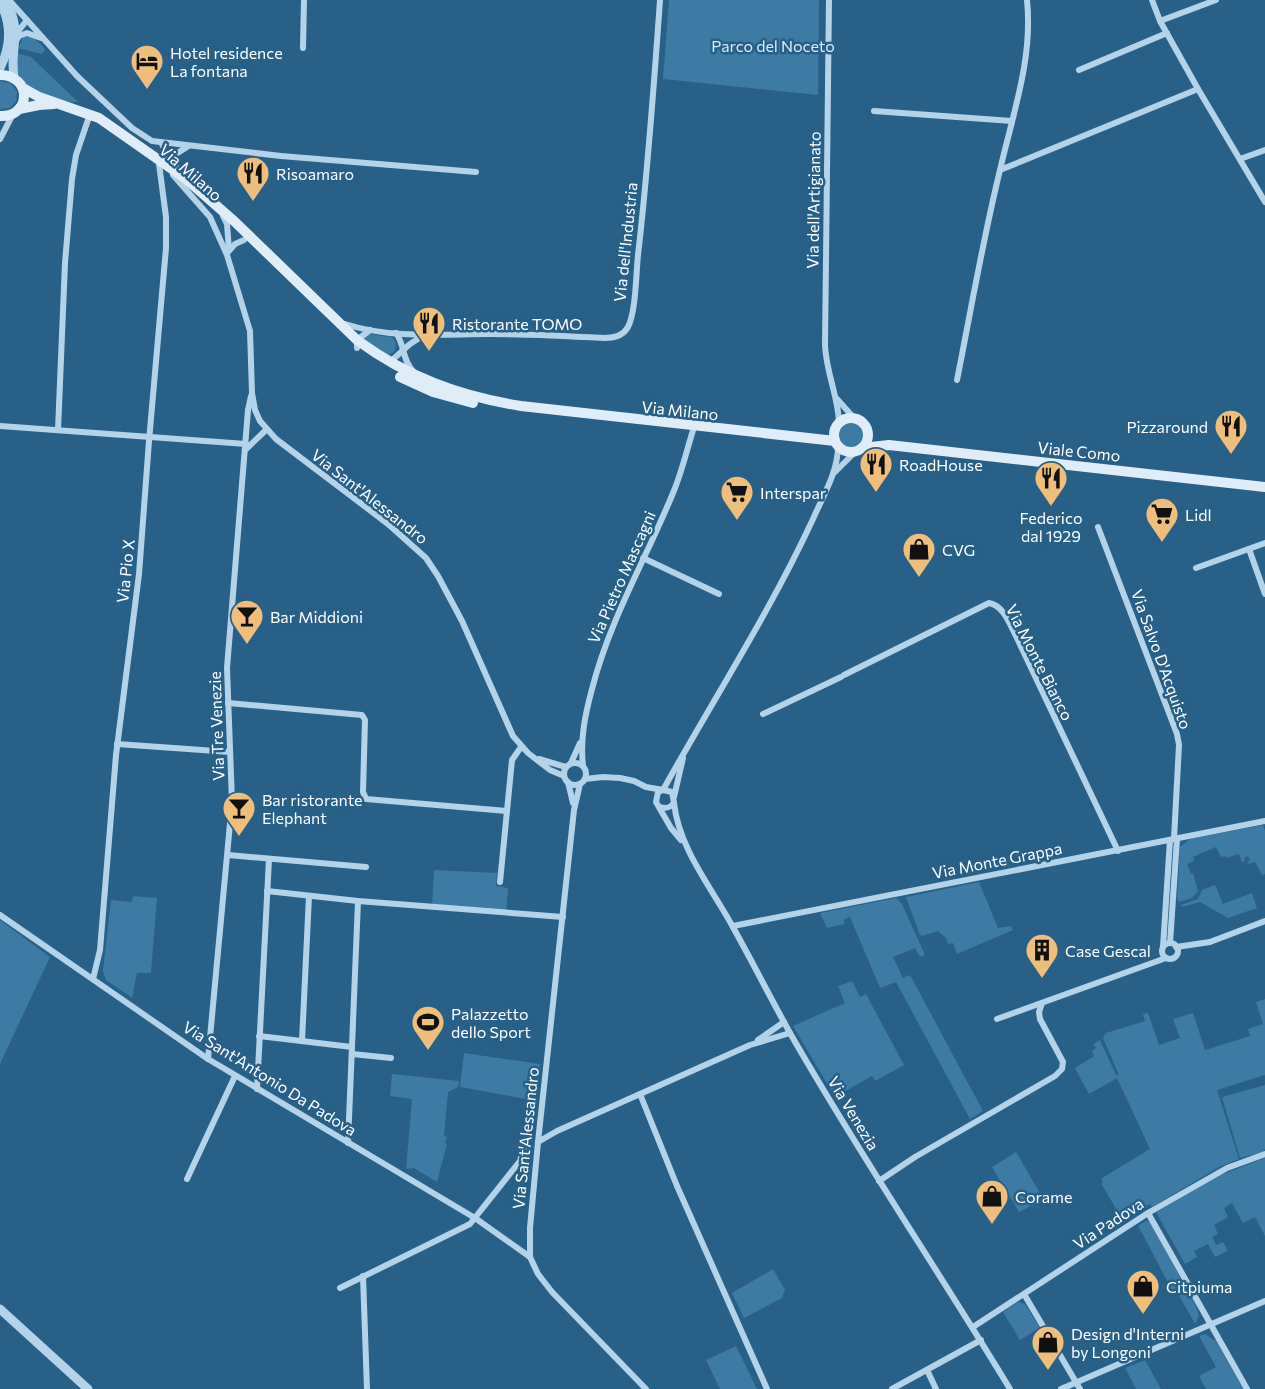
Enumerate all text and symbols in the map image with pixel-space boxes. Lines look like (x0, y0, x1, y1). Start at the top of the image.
park label: Parco del Noceto (711, 36, 835, 55)
hotel icon: Hotel residence La fontana (129, 43, 165, 90)
place label: Hotel residence La fontana (170, 43, 283, 80)
street label: Via dell'Artigianato (802, 131, 824, 269)
street label: Via Milano (156, 140, 226, 204)
restaurant icon: Risoamaro (235, 155, 271, 202)
place label: Risoamaro (276, 164, 354, 183)
street label: Via dell'Industria (609, 181, 641, 303)
restaurant icon: Ristorante TOMO (411, 305, 447, 352)
place label: Ristorante TOMO (452, 314, 582, 333)
street label: Via Milano (641, 397, 719, 423)
restaurant icon: Pizzaround (1213, 408, 1249, 455)
place label: Pizzaround (1127, 417, 1208, 436)
street label: Viale Como (1037, 437, 1121, 465)
street label: Via Sant'Alessandro (308, 445, 432, 547)
restaurant icon: RoadHouse (858, 446, 894, 493)
place label: RoadHouse (899, 455, 983, 474)
restaurant icon: Federico dal 1929 (1033, 460, 1069, 507)
supermarket icon: Interspar (719, 474, 755, 521)
place label: Interspar (760, 483, 827, 502)
supermarket icon: Lidl (1144, 496, 1180, 543)
place label: Lidl (1185, 505, 1212, 524)
street label: Via Pietro Mascagni (583, 508, 659, 646)
place label: Federico dal 1929 (1020, 508, 1082, 545)
shop icon: CVG (901, 531, 937, 578)
street label: Via Pio X (112, 538, 138, 604)
place label: CVG (942, 540, 975, 559)
street label: Via Salvo D'Acquisto (1128, 587, 1196, 731)
bar icon: Bar Middioni (229, 598, 265, 645)
street label: Via Monte Bianco (1002, 601, 1078, 723)
place label: Bar Middioni (270, 607, 363, 626)
street label: Via Tre Venezie (205, 671, 227, 781)
bar icon: Bar ristorante Elephant (221, 790, 257, 837)
place label: Bar ristorante Elephant (262, 790, 363, 827)
street label: Via Monte Grappa (930, 838, 1064, 882)
building icon: Case Gescal (1024, 932, 1060, 979)
place label: Case Gescal (1065, 941, 1151, 960)
sports icon: Palazzetto dello Sport (410, 1004, 446, 1051)
place label: Palazzetto dello Sport (451, 1004, 531, 1041)
street label: Via Sant'Antonio Da Padova (180, 1017, 360, 1139)
street label: Via Sant'Alessandro (508, 1066, 542, 1210)
street label: Via Venezia (825, 1073, 883, 1153)
shop icon: Corame (974, 1178, 1010, 1225)
place label: Corame (1015, 1187, 1073, 1206)
street label: Via Padova (1069, 1193, 1147, 1253)
shop icon: Citpiuma (1125, 1268, 1161, 1315)
place label: Citpiuma (1166, 1277, 1232, 1296)
shop icon: Design d'Interni by Longoni (1030, 1324, 1066, 1371)
place label: Design d'Interni by Longoni (1071, 1324, 1184, 1361)

